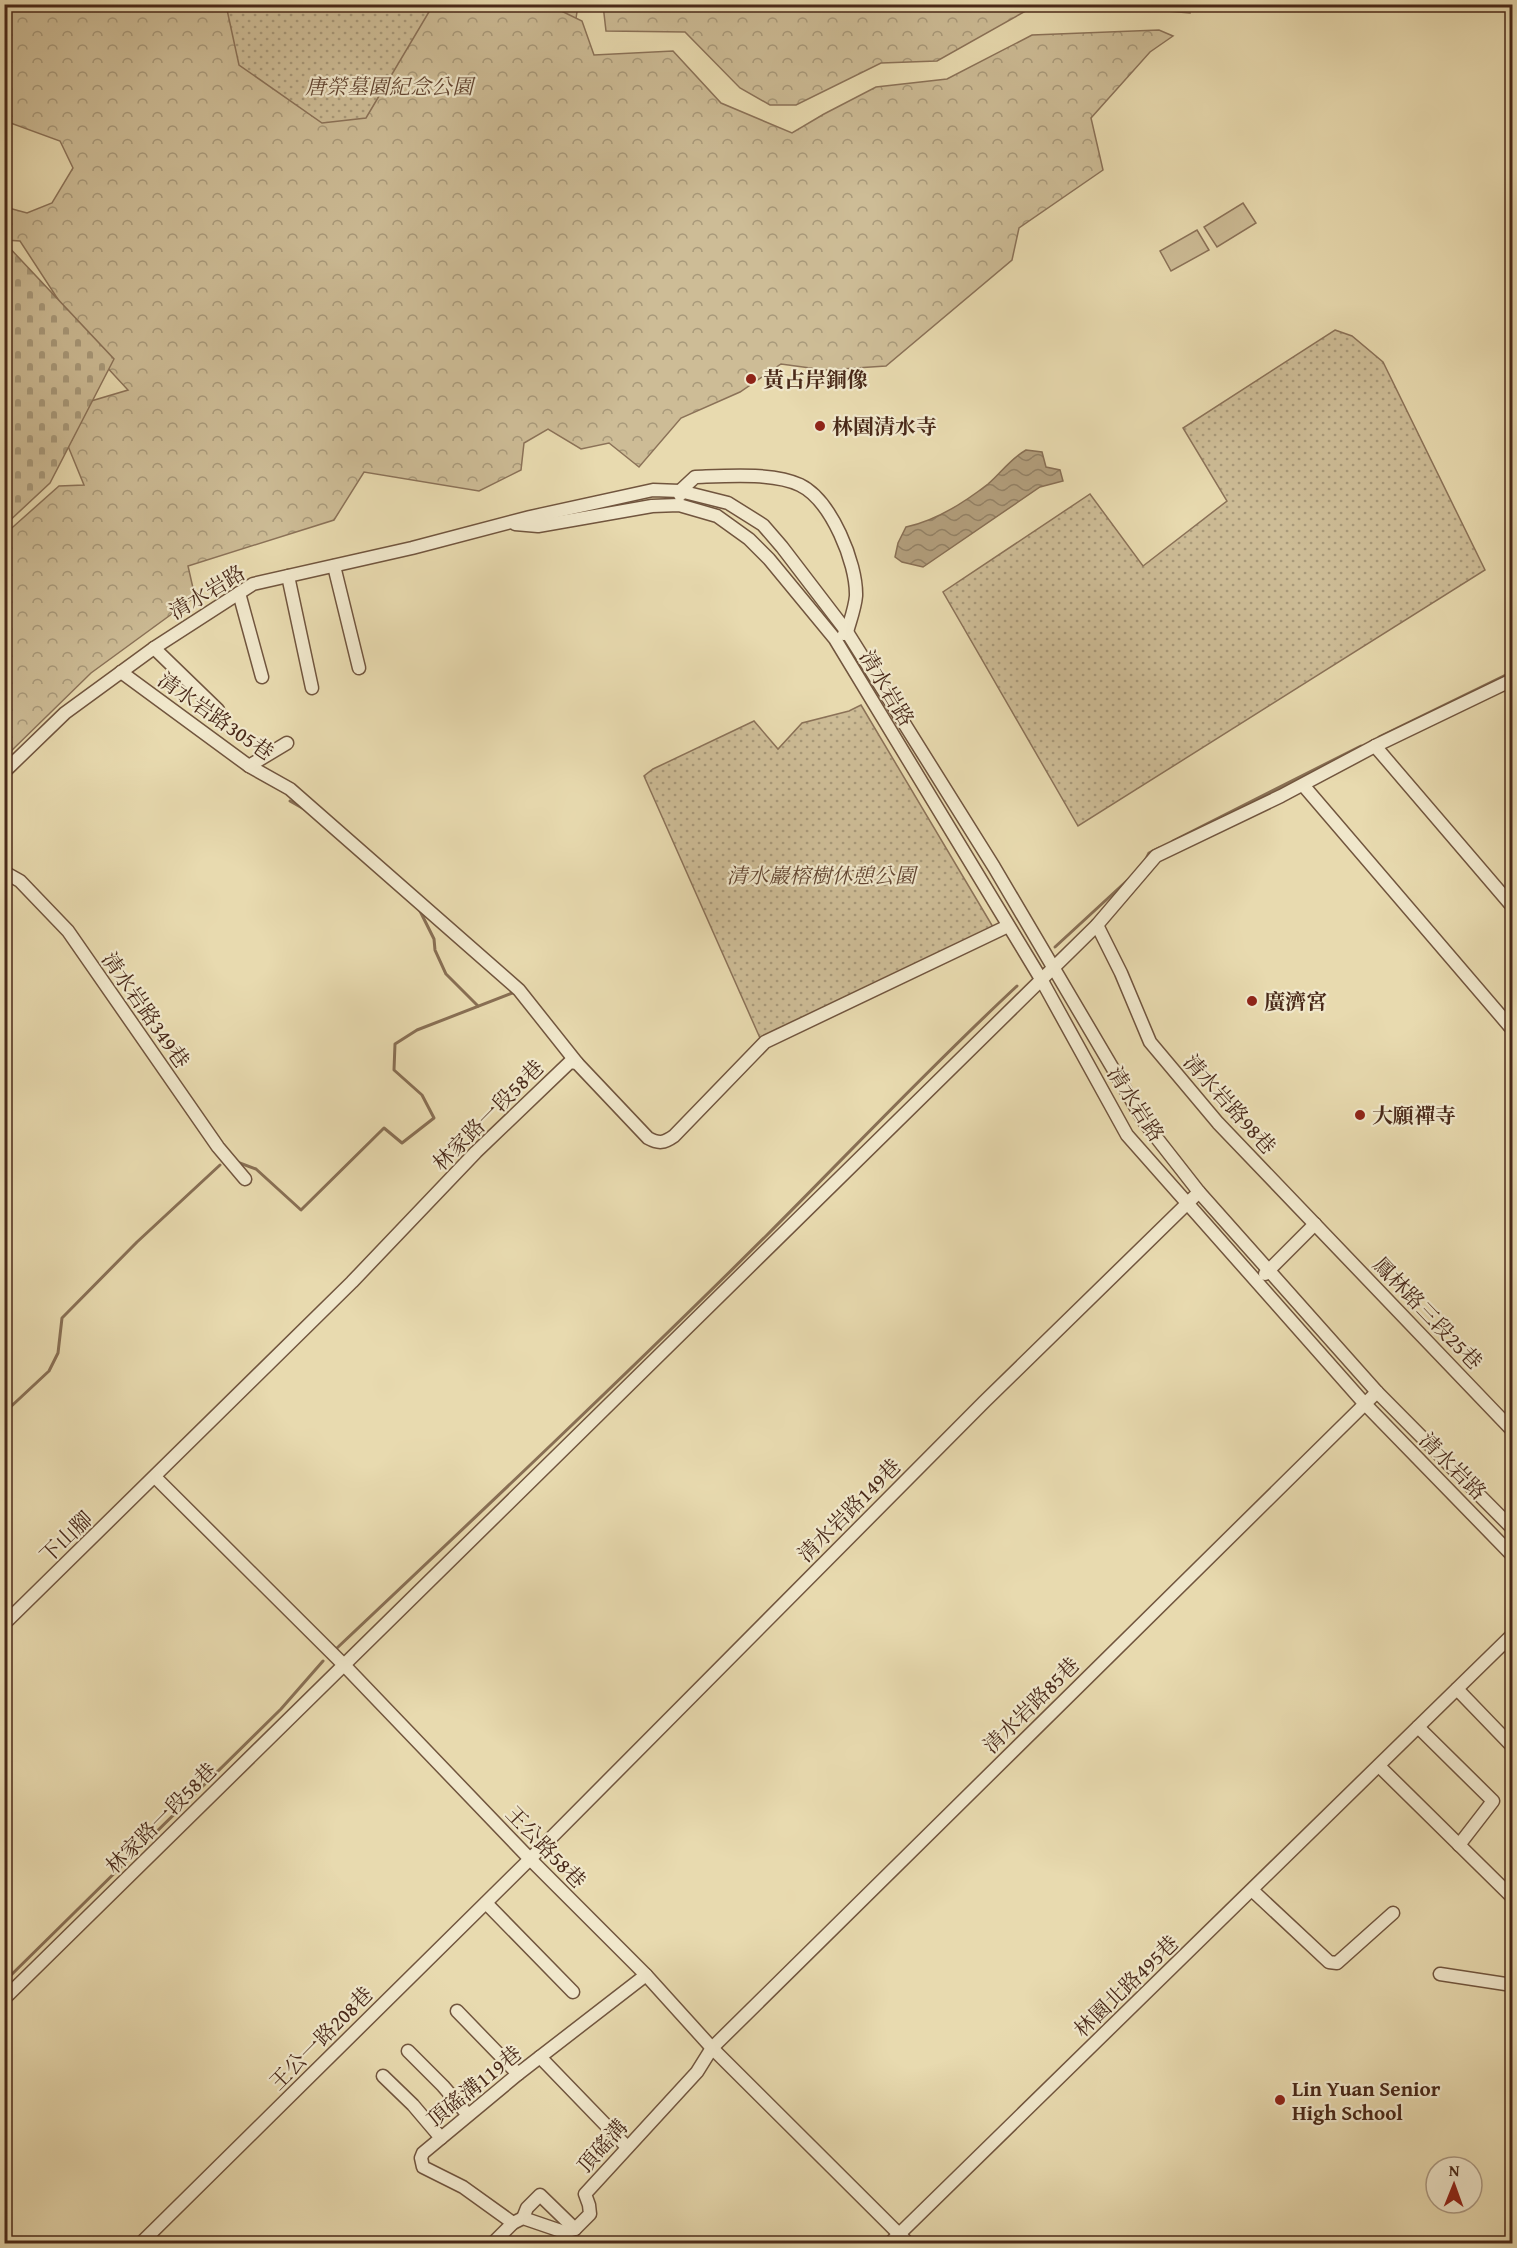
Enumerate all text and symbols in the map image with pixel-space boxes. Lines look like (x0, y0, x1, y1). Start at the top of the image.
park label: 唐榮墓園紀念公園 (305, 71, 476, 102)
place label: 黃占岸銅像 (763, 364, 868, 395)
marker: 黃占岸銅像 (744, 372, 758, 386)
place label: 林園清水寺 (832, 411, 937, 442)
marker: 林園清水寺 (813, 419, 827, 433)
street label: 清水岩路 (163, 557, 251, 627)
street label: 清水岩路 (852, 644, 922, 732)
street label: 清水岩路305巷 (152, 664, 280, 768)
park label: 清水巖榕樹休憩公園 (727, 860, 918, 891)
street label: 清水岩路349巷 (94, 946, 198, 1074)
place label: 廣濟宮 (1264, 986, 1327, 1017)
marker: 廣濟宮 (1245, 994, 1259, 1008)
street label: 清水岩路98巷 (1177, 1047, 1283, 1161)
street label: 林家路一段58巷 (425, 1052, 551, 1178)
street label: 清水岩路 (1100, 1060, 1172, 1148)
place label: 大願禪寺 (1372, 1100, 1456, 1131)
marker: 大願禪寺 (1353, 1108, 1367, 1122)
street label: 鳳林路三段25巷 (1366, 1250, 1490, 1376)
street label: 清水岩路 (1412, 1425, 1494, 1507)
street label: 清水岩路149巷 (790, 1451, 908, 1569)
street label: 下山腳 (33, 1504, 99, 1570)
street label: 清水岩路85巷 (976, 1650, 1086, 1760)
street label: 林家路一段58巷 (98, 1755, 224, 1881)
street label: 王公路58巷 (499, 1799, 593, 1895)
street label: 林園北路495巷 (1067, 1928, 1185, 2044)
street label: 王公一路208巷 (262, 1979, 380, 2097)
street label: 頂磘溝119巷 (420, 2038, 528, 2134)
place label: Lin Yuan Senior High School (1292, 2073, 1441, 2128)
marker: Lin Yuan Senior High School (1273, 2093, 1287, 2107)
street label: 頂磘溝 (569, 2112, 635, 2180)
north arrow (1424, 2155, 1484, 2215)
text: N (1449, 2158, 1460, 2182)

